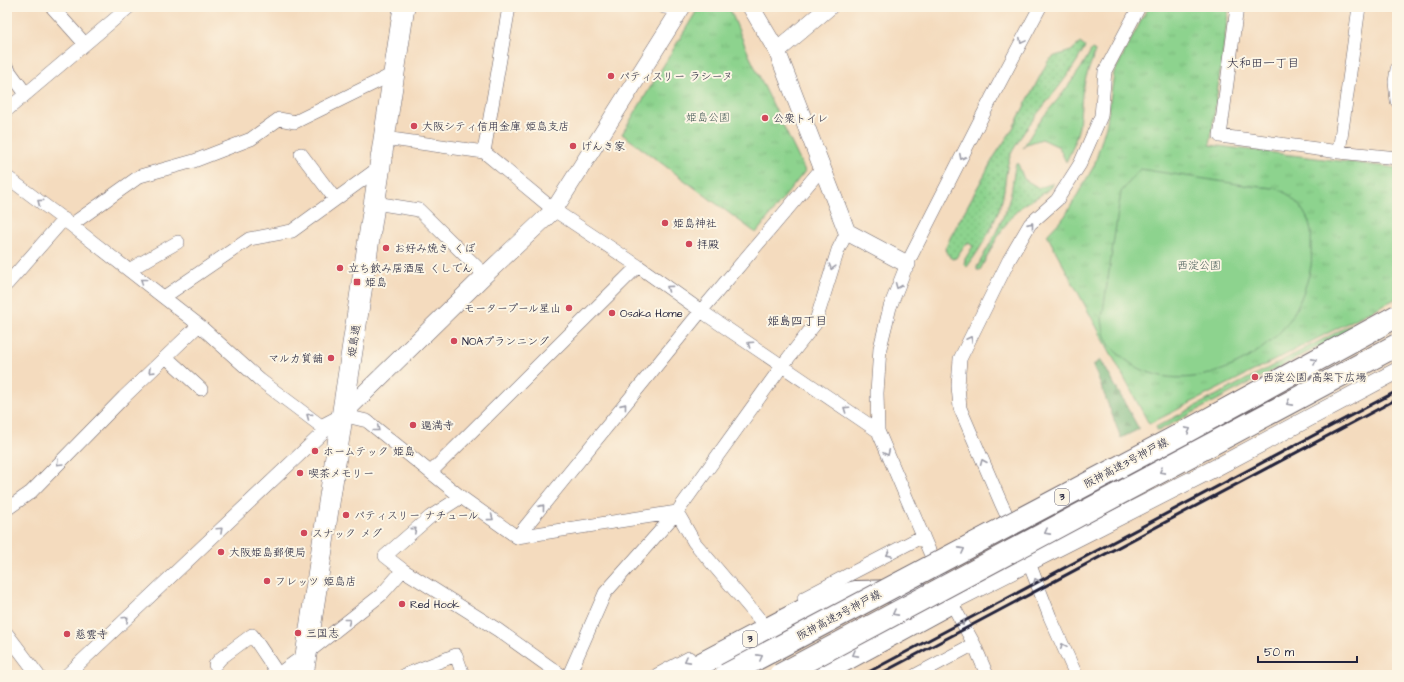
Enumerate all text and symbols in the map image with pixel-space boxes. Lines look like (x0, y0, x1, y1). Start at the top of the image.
one-way arrow (1019, 37, 1026, 45)
district label: 大和田一丁目 (1227, 55, 1299, 72)
place label: パティスリー ラシーヌ (619, 69, 733, 84)
marker: パティスリー ラシーヌ (606, 71, 616, 81)
park label: 姫島公園 (686, 110, 730, 125)
place label: 公衆トイレ (773, 111, 828, 126)
marker: 公衆トイレ (760, 113, 770, 123)
place label: 大阪シティ信用金庫 姫島支店 (422, 119, 569, 134)
marker: 大阪シティ信用金庫 姫島支店 (409, 121, 419, 131)
place label: げんき家 (581, 139, 625, 154)
marker: げんき家 (568, 141, 578, 151)
one-way arrow (959, 153, 967, 160)
one-way arrow (38, 199, 45, 206)
place label: 姫島神社 (673, 216, 717, 231)
marker: 姫島神社 (660, 218, 670, 228)
one-way arrow (1026, 222, 1033, 229)
place label: 拝殿 (697, 237, 719, 252)
marker: 拝殿 (684, 239, 694, 249)
place label: お好み焼き くぼ (394, 241, 475, 256)
marker: お好み焼き くぼ (381, 243, 391, 253)
park label: 西淀公園 (1177, 258, 1221, 273)
place label: 立ち飲み居酒屋 くしでん (348, 261, 473, 276)
marker: 立ち飲み居酒屋 くしでん (335, 263, 345, 273)
one-way arrow (828, 264, 837, 271)
place label: 姫島 (365, 275, 387, 290)
marker: 姫島 (352, 277, 362, 287)
one-way arrow (141, 279, 148, 286)
one-way arrow (895, 282, 903, 289)
one-way arrow (666, 286, 673, 293)
place label: モータープール星山 (464, 301, 561, 316)
marker: モータープール星山 (564, 303, 574, 313)
place label: Osaka Home (620, 306, 683, 321)
marker: Osaka Home (607, 308, 617, 318)
district label: 姫島四丁目 (767, 313, 827, 330)
street label: 姫島通 (344, 324, 364, 358)
place label: NOAプランニング (462, 334, 549, 349)
marker: NOAプランニング (449, 336, 459, 346)
one-way arrow (965, 336, 973, 344)
one-way arrow (747, 341, 754, 349)
place label: マルカ質舗 (268, 351, 323, 366)
marker: マルカ質舗 (326, 353, 336, 363)
one-way arrow (1310, 359, 1317, 366)
one-way arrow (148, 366, 156, 374)
place label: 西淀公園 高架下広場 (1263, 370, 1366, 385)
marker: 西淀公園 高架下広場 (1250, 372, 1260, 382)
one-way arrow (1285, 399, 1293, 406)
one-way arrow (619, 403, 626, 410)
one-way arrow (843, 407, 850, 414)
one-way arrow (306, 414, 313, 421)
place label: 遍満寺 (421, 418, 454, 433)
marker: 遍満寺 (408, 420, 418, 430)
one-way arrow (373, 424, 380, 431)
one-way arrow (1184, 427, 1191, 435)
street label: 阪神高速3号神戸線 (1081, 434, 1171, 492)
place label: ホームテック 姫島 (323, 444, 415, 459)
marker: ホームテック 姫島 (310, 446, 320, 456)
one-way arrow (882, 449, 890, 457)
one-way arrow (56, 458, 64, 466)
one-way arrow (980, 459, 988, 467)
place label: 喫茶メモリー (308, 466, 374, 481)
one-way arrow (1158, 466, 1166, 474)
marker: 喫茶メモリー (295, 468, 305, 478)
road number: 3 (1055, 489, 1069, 505)
one-way arrow (537, 504, 544, 511)
place label: パティスリー ナチュール (354, 508, 479, 523)
marker: パティスリー ナチュール (341, 510, 351, 520)
one-way arrow (486, 513, 493, 520)
place label: スナック メグ (312, 526, 382, 541)
one-way arrow (215, 527, 223, 535)
one-way arrow (1044, 527, 1051, 535)
marker: スナック メグ (299, 528, 309, 538)
one-way arrow (410, 528, 417, 535)
place label: 大阪姫島郵便局 (229, 545, 306, 560)
marker: 大阪姫島郵便局 (216, 547, 226, 557)
one-way arrow (958, 547, 965, 555)
one-way arrow (886, 550, 893, 557)
place label: フレッツ 姫島店 (275, 574, 356, 589)
marker: フレッツ 姫島店 (262, 576, 272, 586)
one-way arrow (1033, 577, 1041, 585)
street label: 阪神高速3号神戸線 (794, 586, 884, 644)
place label: Red Hook (410, 597, 460, 612)
marker: Red Hook (397, 599, 407, 609)
one-way arrow (892, 609, 899, 616)
one-way arrow (121, 617, 129, 624)
one-way arrow (344, 619, 351, 626)
one-way arrow (958, 619, 965, 626)
place label: 三国志 (306, 626, 339, 641)
place label: 慈雲寺 (75, 627, 108, 642)
marker: 三国志 (293, 628, 303, 638)
marker: 慈雲寺 (62, 629, 72, 639)
road number: 3 (743, 631, 757, 647)
scale bar (1258, 638, 1357, 664)
one-way arrow (1060, 643, 1068, 650)
text: 50 m (1264, 644, 1295, 661)
one-way arrow (852, 649, 860, 657)
one-way arrow (756, 654, 763, 661)
one-way arrow (683, 655, 691, 662)

